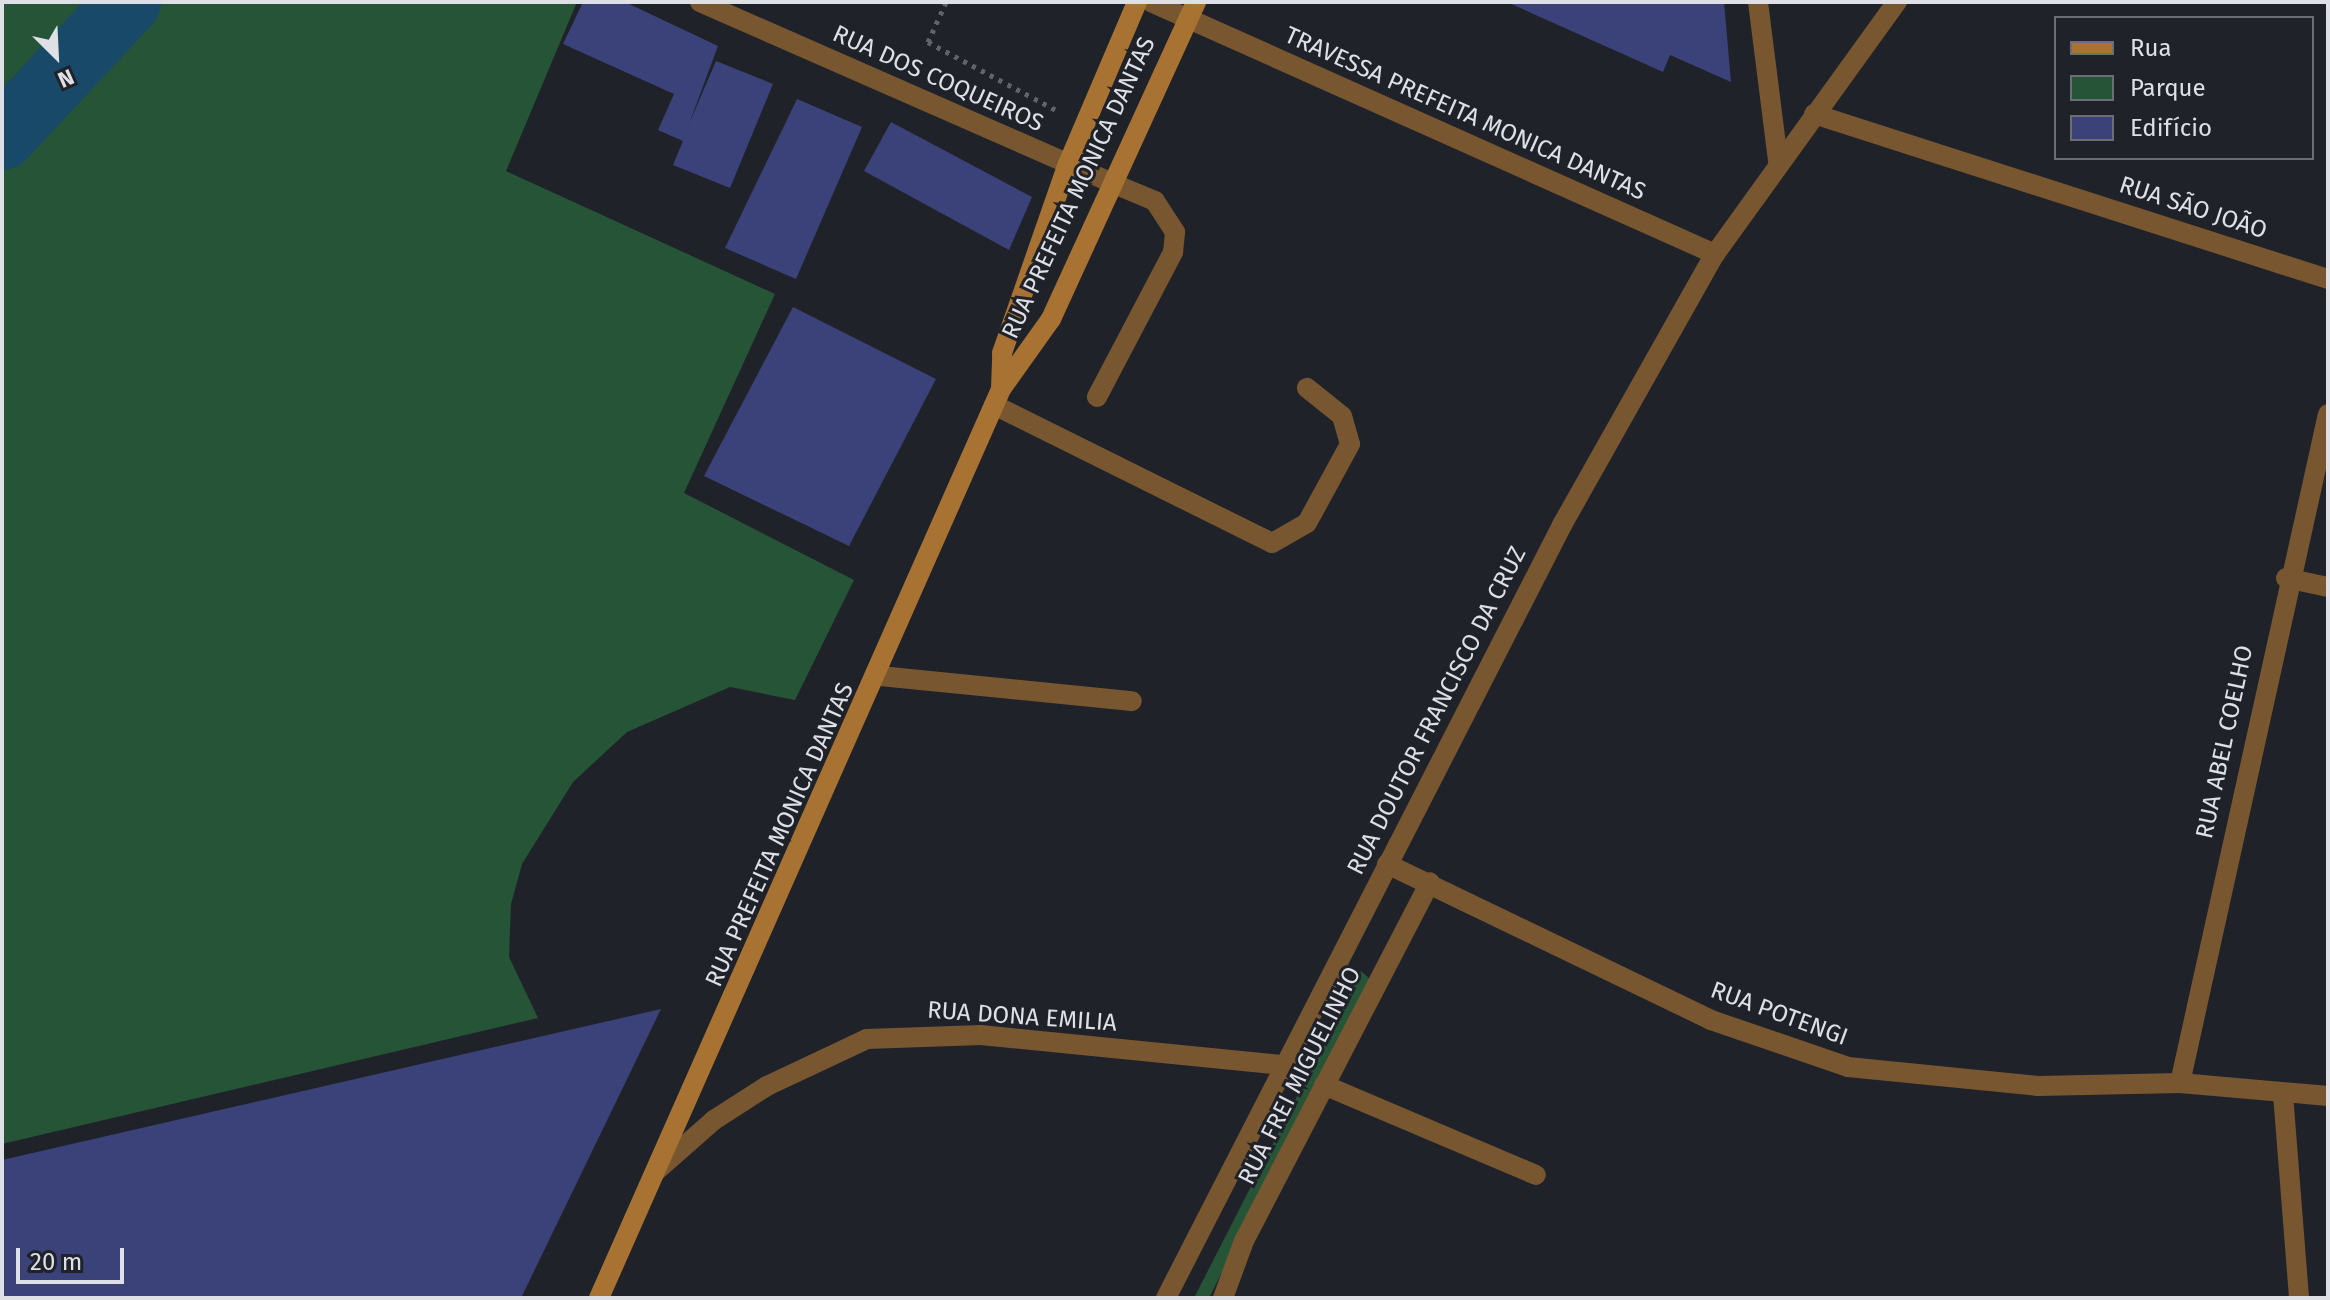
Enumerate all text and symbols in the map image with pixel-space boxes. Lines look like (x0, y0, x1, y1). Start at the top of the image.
north arrow (16, 16, 96, 96)
legend (2054, 16, 2314, 160)
street label: RUA DOS COQUEIROS (828, 20, 1048, 138)
street label: TRAVESSA PREFEITA MONICA DANTAS (1280, 21, 1650, 207)
street label: RUA PREFEITA MONICA DANTAS (996, 32, 1162, 344)
text: Rua (2130, 34, 2172, 62)
text: N (54, 63, 78, 94)
text: Parque (2130, 74, 2206, 102)
text: Edifício (2130, 114, 2212, 142)
street label: RUA SÃO JOÃO (2116, 171, 2270, 245)
street label: RUA DOUTOR FRANCISCO DA CRUZ (1341, 542, 1533, 880)
street label: RUA ABEL COELHO (2190, 643, 2260, 841)
street label: RUA PREFEITA MONICA DANTAS (700, 678, 860, 992)
street label: RUA FREI MIGUELINHO (1233, 962, 1367, 1190)
street label: RUA POTENGI (1707, 976, 1851, 1052)
street label: RUA DONA EMILIA (926, 996, 1118, 1038)
scale bar (20, 1232, 128, 1282)
text: 20 m (30, 1248, 82, 1276)

